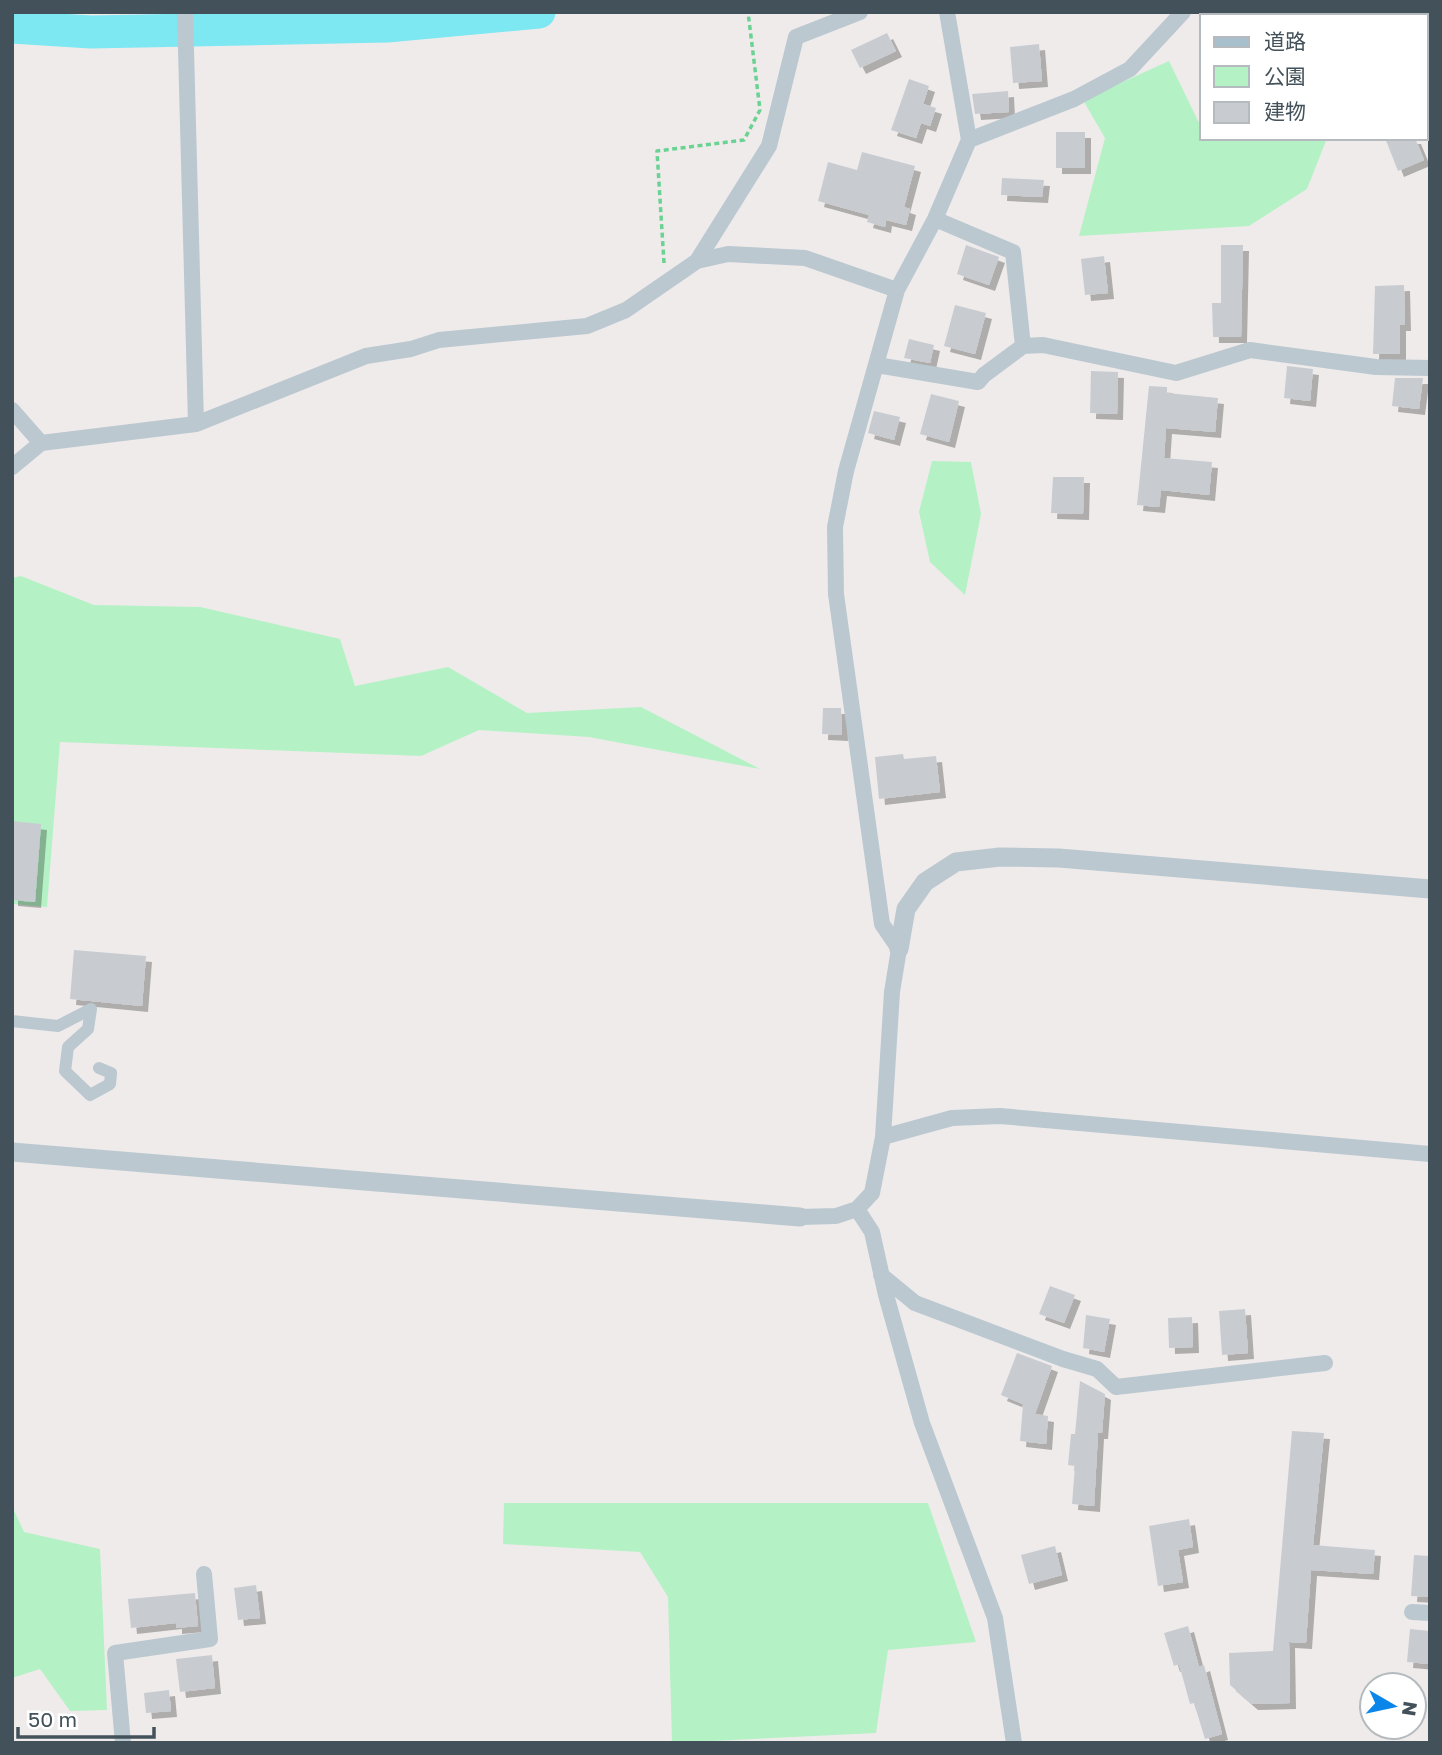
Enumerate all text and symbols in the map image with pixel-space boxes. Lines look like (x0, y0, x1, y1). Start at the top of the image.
legend (1200, 14, 1428, 140)
text: 道路 (1264, 28, 1306, 54)
text: 公園 (1264, 63, 1306, 89)
text: 建物 (1264, 98, 1306, 124)
north arrow (1358, 1671, 1428, 1741)
scale bar (18, 1696, 154, 1740)
text: N (1398, 1700, 1423, 1718)
text: 50 m (28, 1706, 77, 1732)

